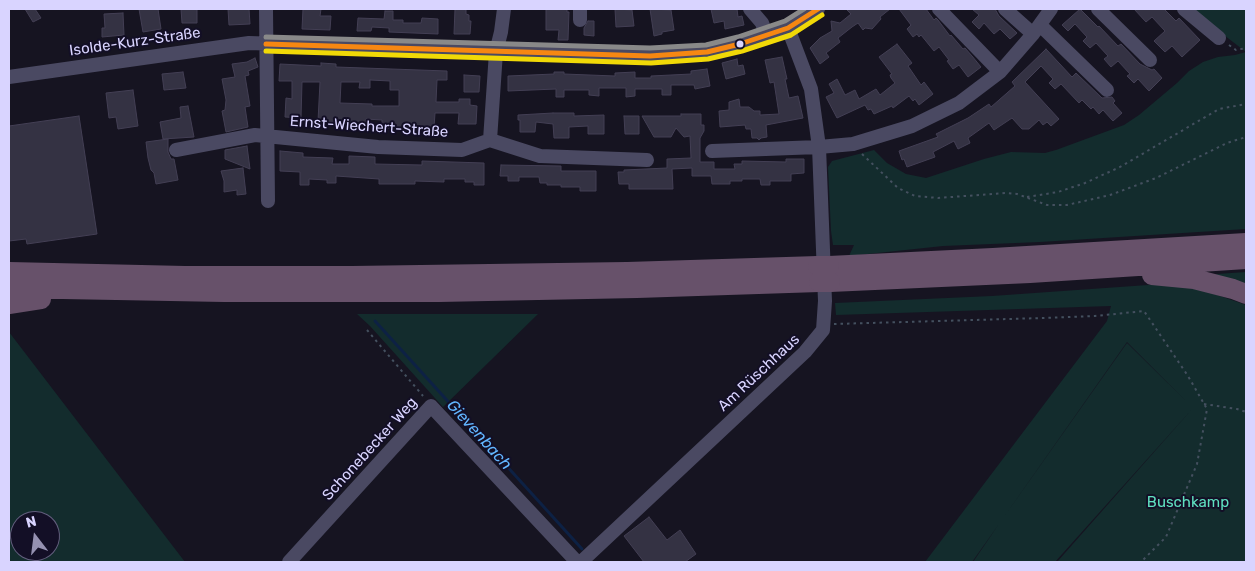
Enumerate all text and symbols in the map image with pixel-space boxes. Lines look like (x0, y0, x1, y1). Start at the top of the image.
street label: Isolde-Kurz-Straße (68, 24, 202, 60)
unlabelled marker (735, 39, 745, 49)
street label: Ernst-Wiechert-Straße (289, 112, 449, 142)
street label: Am Rüschhaus (714, 331, 804, 415)
street label: Schonebecker Weg (319, 394, 421, 504)
water label: Gievenbach (442, 396, 516, 474)
park label: Buschkamp (1147, 494, 1229, 512)
north arrow (10, 511, 60, 561)
text: N (24, 512, 38, 532)

